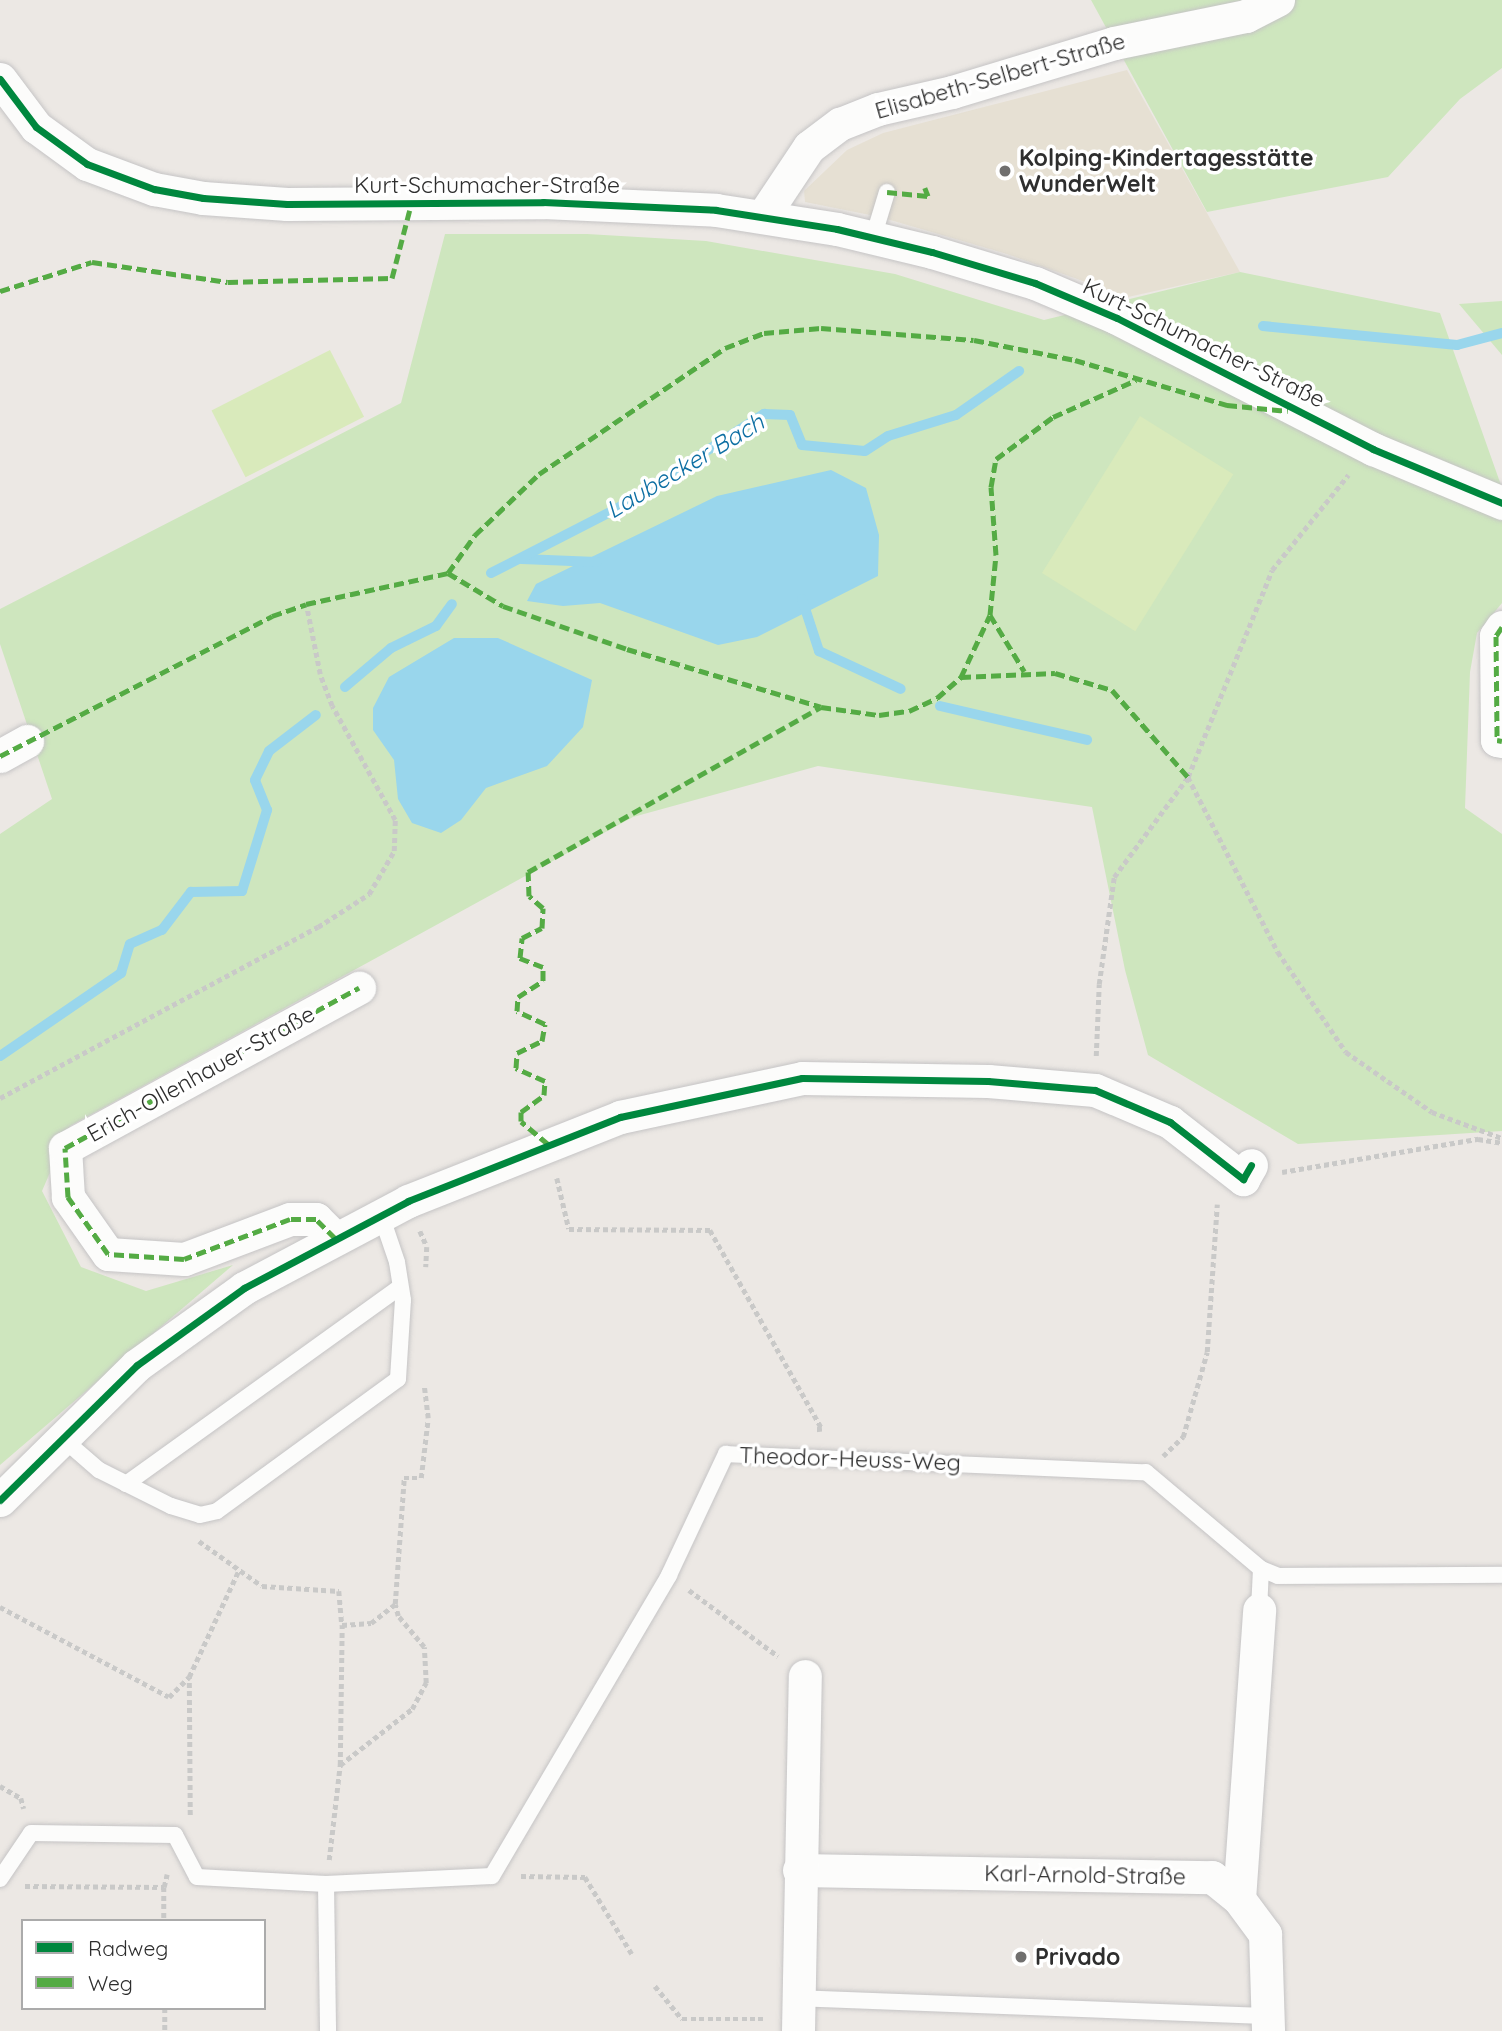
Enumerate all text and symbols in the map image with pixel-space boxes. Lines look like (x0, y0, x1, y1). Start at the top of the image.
street label: Elisabeth-Selbert-Straße (872, 27, 1128, 125)
place label: Kolping-Kindertagesstätte WunderWelt (1019, 144, 1314, 198)
marker: Kolping-Kindertagesstätte WunderWelt (997, 163, 1013, 179)
street label: Kurt-Schumacher-Straße (354, 171, 620, 199)
street label: Kurt-Schumacher-Straße (1078, 272, 1330, 414)
water label: Laubecker Bach (601, 408, 769, 524)
street label: Erich-Ollenhauer-Straße (82, 1000, 320, 1148)
street label: Theodor-Heuss-Weg (739, 1441, 961, 1477)
street label: Karl-Arnold-Straße (984, 1859, 1186, 1891)
legend (21, 1919, 266, 2010)
text: Radweg (88, 1935, 168, 1961)
place label: Privado (1035, 1943, 1120, 1971)
marker: Privado (1013, 1949, 1029, 1965)
text: Weg (88, 1970, 133, 1996)

